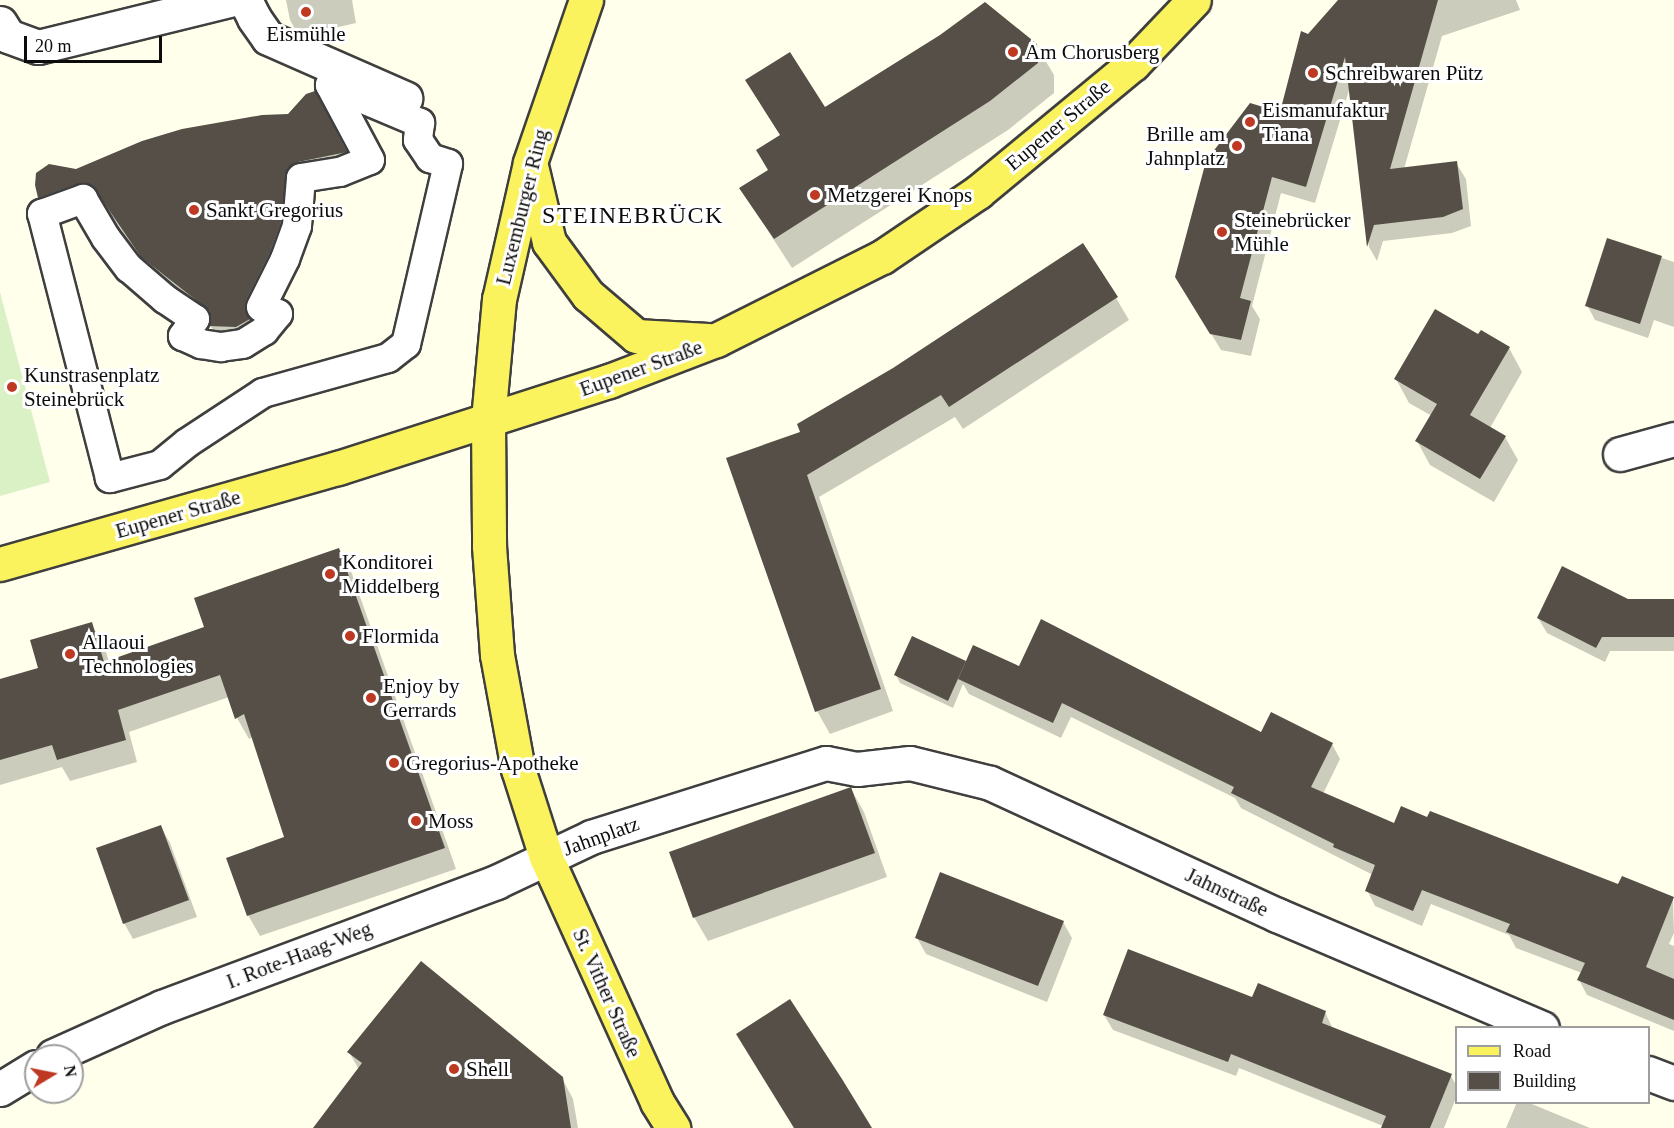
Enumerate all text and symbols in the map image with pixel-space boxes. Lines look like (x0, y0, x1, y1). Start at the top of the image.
marker: Eismühle (299, 5, 313, 19)
place label: Eismühle (266, 21, 346, 47)
scale bar (27, 24, 165, 62)
text: 20 m (35, 36, 72, 56)
place label: Am Chorusberg (1025, 39, 1159, 65)
marker: Am Chorusberg (1006, 45, 1020, 59)
place label: Schreibwaren Pütz (1325, 60, 1483, 86)
marker: Schreibwaren Pütz (1306, 66, 1320, 80)
street label: Eupener Straße (1001, 74, 1115, 176)
place label: Eismanufaktur Tiana (1262, 97, 1386, 147)
marker: Eismanufaktur Tiana (1243, 115, 1257, 129)
place label: Brille am Jahnplatz (1146, 121, 1225, 171)
street label: Luxemburger Ring (490, 126, 554, 288)
marker: Brille am Jahnplatz (1230, 139, 1244, 153)
place label: Metzgerei Knops (827, 182, 972, 208)
marker: Metzgerei Knops (808, 188, 822, 202)
place label: Sankt Gregorius (206, 197, 343, 223)
district label: STEINEBRÜCK (542, 202, 724, 230)
marker: Sankt Gregorius (187, 203, 201, 217)
place label: Steinebrücker Mühle (1234, 207, 1351, 257)
marker: Steinebrücker Mühle (1215, 225, 1229, 239)
street label: Eupener Straße (576, 334, 706, 402)
place label: Kunstrasenplatz Steinebrück (24, 362, 159, 412)
marker: Kunstrasenplatz Steinebrück (5, 380, 19, 394)
street label: Eupener Straße (113, 484, 243, 544)
place label: Konditorei Middelberg (342, 549, 440, 599)
marker: Konditorei Middelberg (323, 567, 337, 581)
place label: Flormida (362, 623, 439, 649)
place label: Allaoui Technologies (82, 629, 194, 679)
marker: Flormida (343, 629, 357, 643)
marker: Allaoui Technologies (63, 647, 77, 661)
place label: Enjoy by Gerrards (383, 673, 459, 723)
marker: Enjoy by Gerrards (364, 691, 378, 705)
place label: Gregorius-Apotheke (406, 750, 579, 776)
marker: Gregorius-Apotheke (387, 756, 401, 770)
place label: Moss (428, 808, 474, 834)
street label: Jahnplatz (559, 811, 643, 861)
marker: Moss (409, 814, 423, 828)
street label: Jahnstraße (1182, 862, 1272, 922)
street label: I. Rote-Haag-Weg (223, 916, 375, 994)
street label: St. Vither Straße (567, 924, 647, 1062)
legend (1455, 1026, 1650, 1104)
text: Road (1513, 1041, 1551, 1061)
north arrow (24, 1044, 84, 1104)
place label: Shell (466, 1056, 509, 1082)
marker: Shell (447, 1062, 461, 1076)
text: N (61, 1064, 80, 1078)
text: Building (1513, 1071, 1576, 1091)

